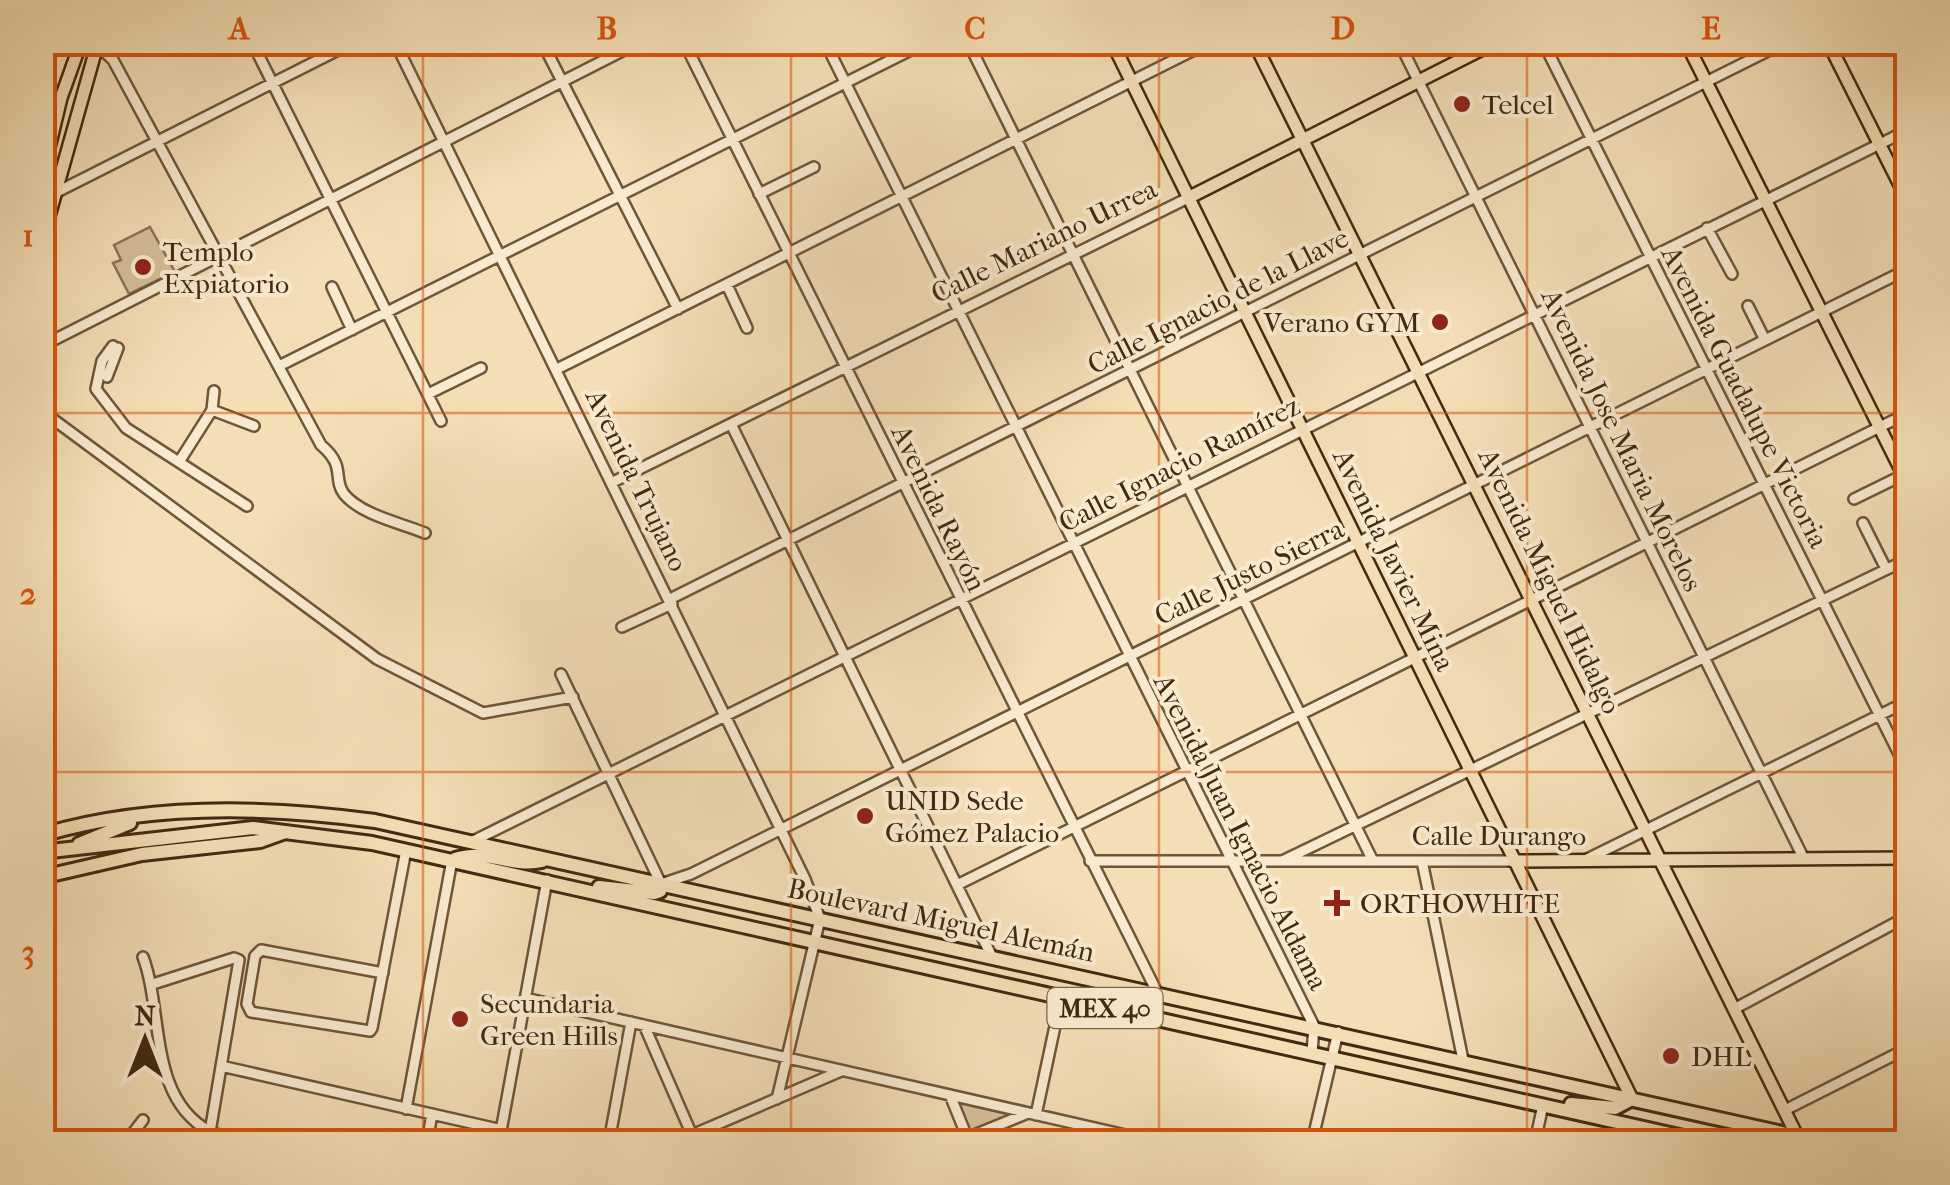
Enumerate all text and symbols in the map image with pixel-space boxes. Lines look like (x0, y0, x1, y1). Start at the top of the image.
text: A (227, 10, 251, 47)
text: B (597, 10, 617, 47)
text: C (964, 10, 986, 47)
text: D (1331, 10, 1355, 47)
text: E (1701, 10, 1721, 47)
place label: Telcel (1482, 88, 1554, 121)
marker: Telcel (1451, 93, 1473, 115)
street label: Calle Mariano Urrea (926, 172, 1163, 310)
text: 1 (22, 217, 34, 254)
street label: Calle Ignacio de la Llave (1082, 221, 1354, 381)
place label: Templo Expiatorio (163, 235, 289, 300)
street label: Avenida Guadalupe Victoria (1654, 240, 1836, 554)
marker: Templo Expiatorio (132, 256, 154, 278)
street label: Avenida Jose Maria Morelos (1534, 283, 1710, 597)
place label: Verano GYM (1263, 306, 1420, 339)
marker: Verano GYM (1429, 311, 1451, 333)
street label: Avenida Trujano (578, 383, 695, 576)
street label: Calle Ignacio Ramírez (1053, 389, 1305, 539)
street label: Avenida Rayón (884, 418, 994, 597)
street label: Avenida Miguel Hidalgo (1471, 442, 1629, 719)
street label: Avenida Javier Mina (1326, 443, 1462, 677)
street label: Calle Justo Sierra (1149, 511, 1350, 632)
text: 2 (20, 575, 36, 612)
street label: Avenida Juan Ignacio Aldama (1146, 668, 1336, 996)
place label: UNID Sede Gómez Palacio (885, 784, 1059, 849)
marker: UNID Sede Gómez Palacio (854, 805, 876, 827)
street label: Calle Durango (1412, 819, 1586, 852)
street label: Boulevard Miguel Alemán (784, 871, 1098, 969)
place label: ORTHOWHITE (1360, 887, 1560, 920)
marker: ORTHOWHITE (1324, 890, 1350, 916)
text: 3 (21, 933, 35, 970)
place label: Secundaria Green Hills (480, 987, 618, 1052)
road number: MEX 40 (1048, 988, 1162, 1028)
north arrow (95, 990, 195, 1090)
text: N (134, 999, 156, 1032)
marker: Secundaria Green Hills (449, 1008, 471, 1030)
place label: DHL (1691, 1040, 1751, 1073)
marker: DHL (1660, 1045, 1682, 1067)

